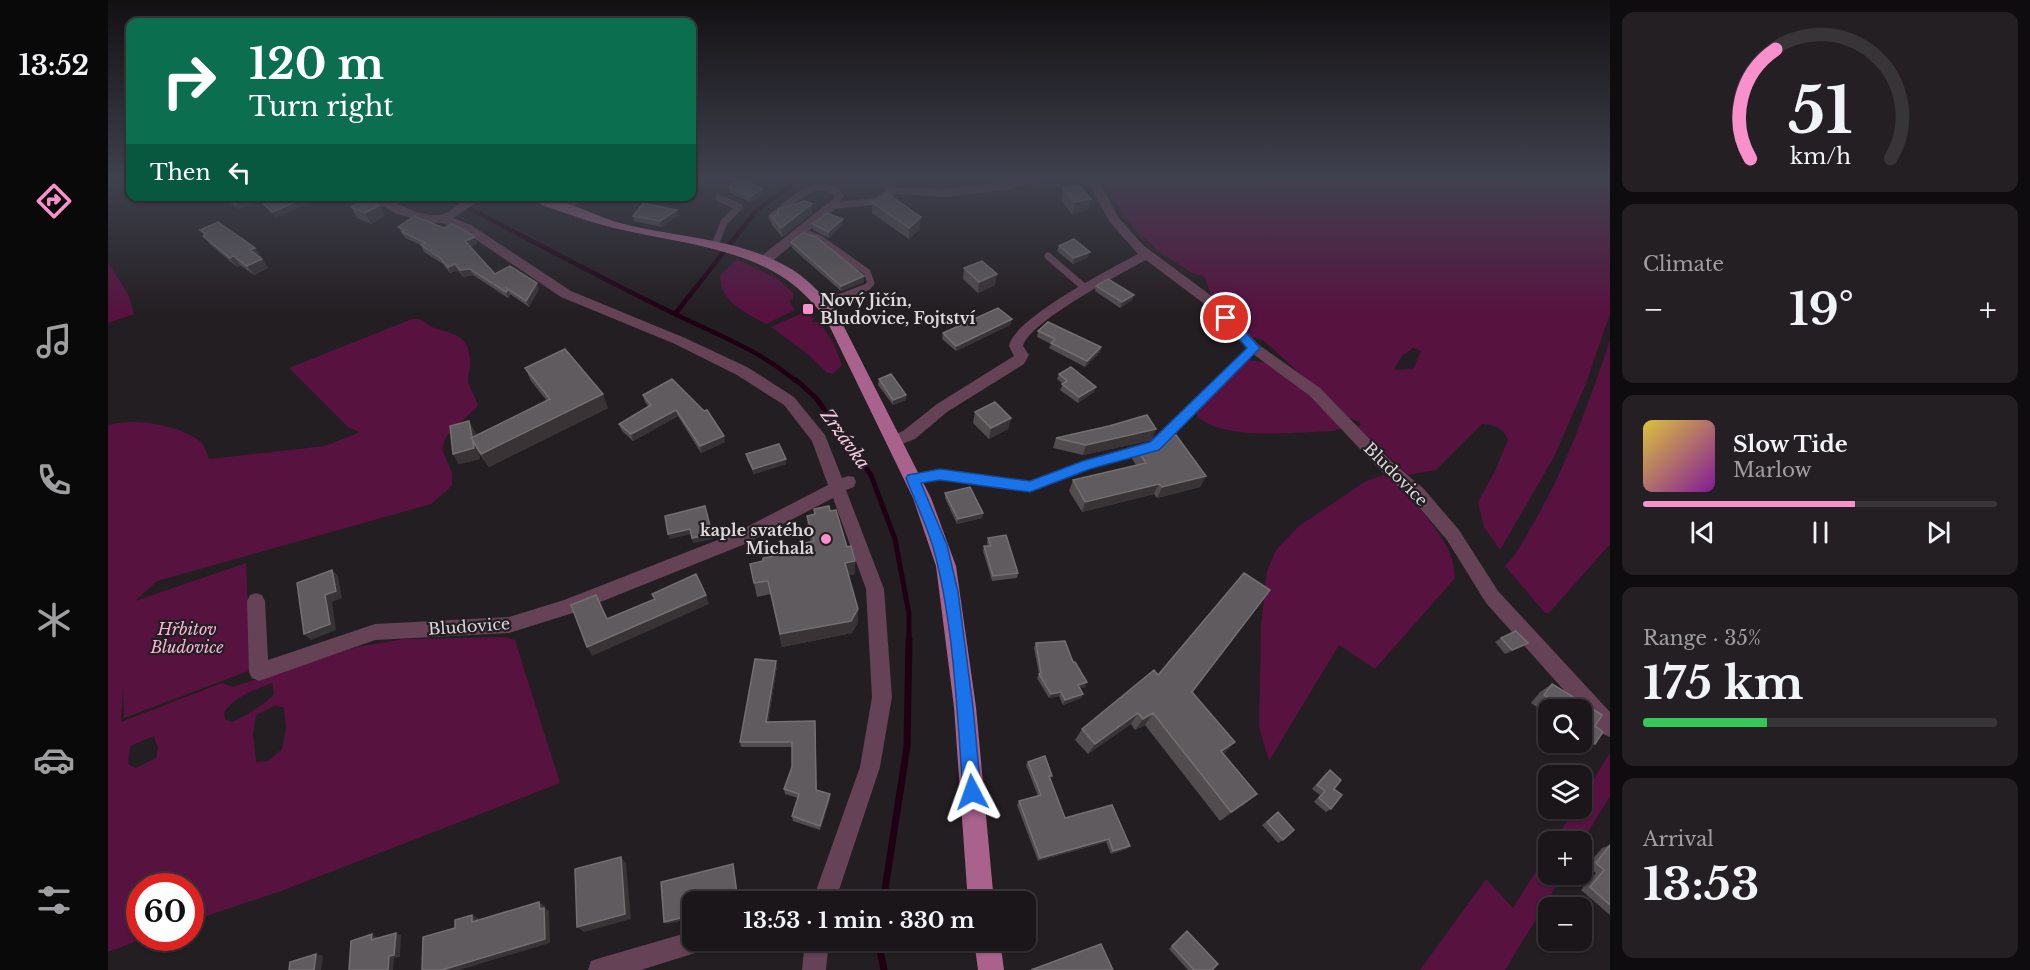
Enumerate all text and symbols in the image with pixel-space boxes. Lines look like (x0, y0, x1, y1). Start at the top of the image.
text: 120 m (249, 38, 384, 90)
icon: right (150, 42, 228, 120)
text: 13:52 (19, 49, 89, 82)
text: 51 (1788, 72, 1852, 150)
text: Turn right (249, 90, 393, 123)
text: km/h (1790, 143, 1851, 170)
icon: left (223, 156, 256, 189)
text: Then (150, 159, 211, 186)
icon: directions (33, 180, 75, 222)
text: Climate (1643, 252, 1724, 276)
text: 19° (1789, 281, 1854, 337)
text: − (1643, 289, 1664, 330)
text: + (1979, 289, 1997, 330)
place label: Nový Jičín, Bludovice, Fojtství (820, 290, 975, 328)
pin (1200, 292, 1251, 343)
icon: arrive (1209, 301, 1242, 334)
marker: Nový Jičín, Bludovice, Fojtství (801, 302, 815, 316)
icon: music (33, 320, 75, 362)
water label: Zrzávka (815, 404, 874, 473)
text: Slow Tide (1733, 431, 1848, 458)
street label: Bludovice (1360, 438, 1432, 510)
text: Marlow (1733, 458, 1812, 482)
icon: phone (33, 459, 75, 501)
icon: previous (1686, 516, 1719, 549)
icon: pause (1804, 516, 1837, 549)
icon: next (1922, 516, 1955, 549)
place label: kaple svatého Michala (700, 520, 814, 558)
marker: kaple svatého Michala (819, 532, 833, 546)
icon: climate (33, 599, 75, 641)
street label: Bludovice (427, 613, 511, 639)
park label: Hřbitov Bludovice (149, 619, 224, 657)
text: Range · 35% (1643, 626, 1761, 650)
text: 175 km (1643, 655, 1804, 711)
map controls (1538, 699, 1592, 951)
button: search (1538, 699, 1592, 753)
icon: car (33, 739, 75, 781)
position arrow (940, 760, 1004, 824)
button: layers (1538, 765, 1592, 819)
text: Arrival (1643, 827, 1714, 851)
button: + (1538, 831, 1592, 885)
text: 13:53 (1643, 856, 1760, 912)
speed limit sign: 60 (126, 873, 204, 951)
icon: filters (33, 879, 75, 921)
button: − (1538, 897, 1592, 951)
text: 13:53 · 1 min · 330 m (743, 907, 975, 934)

